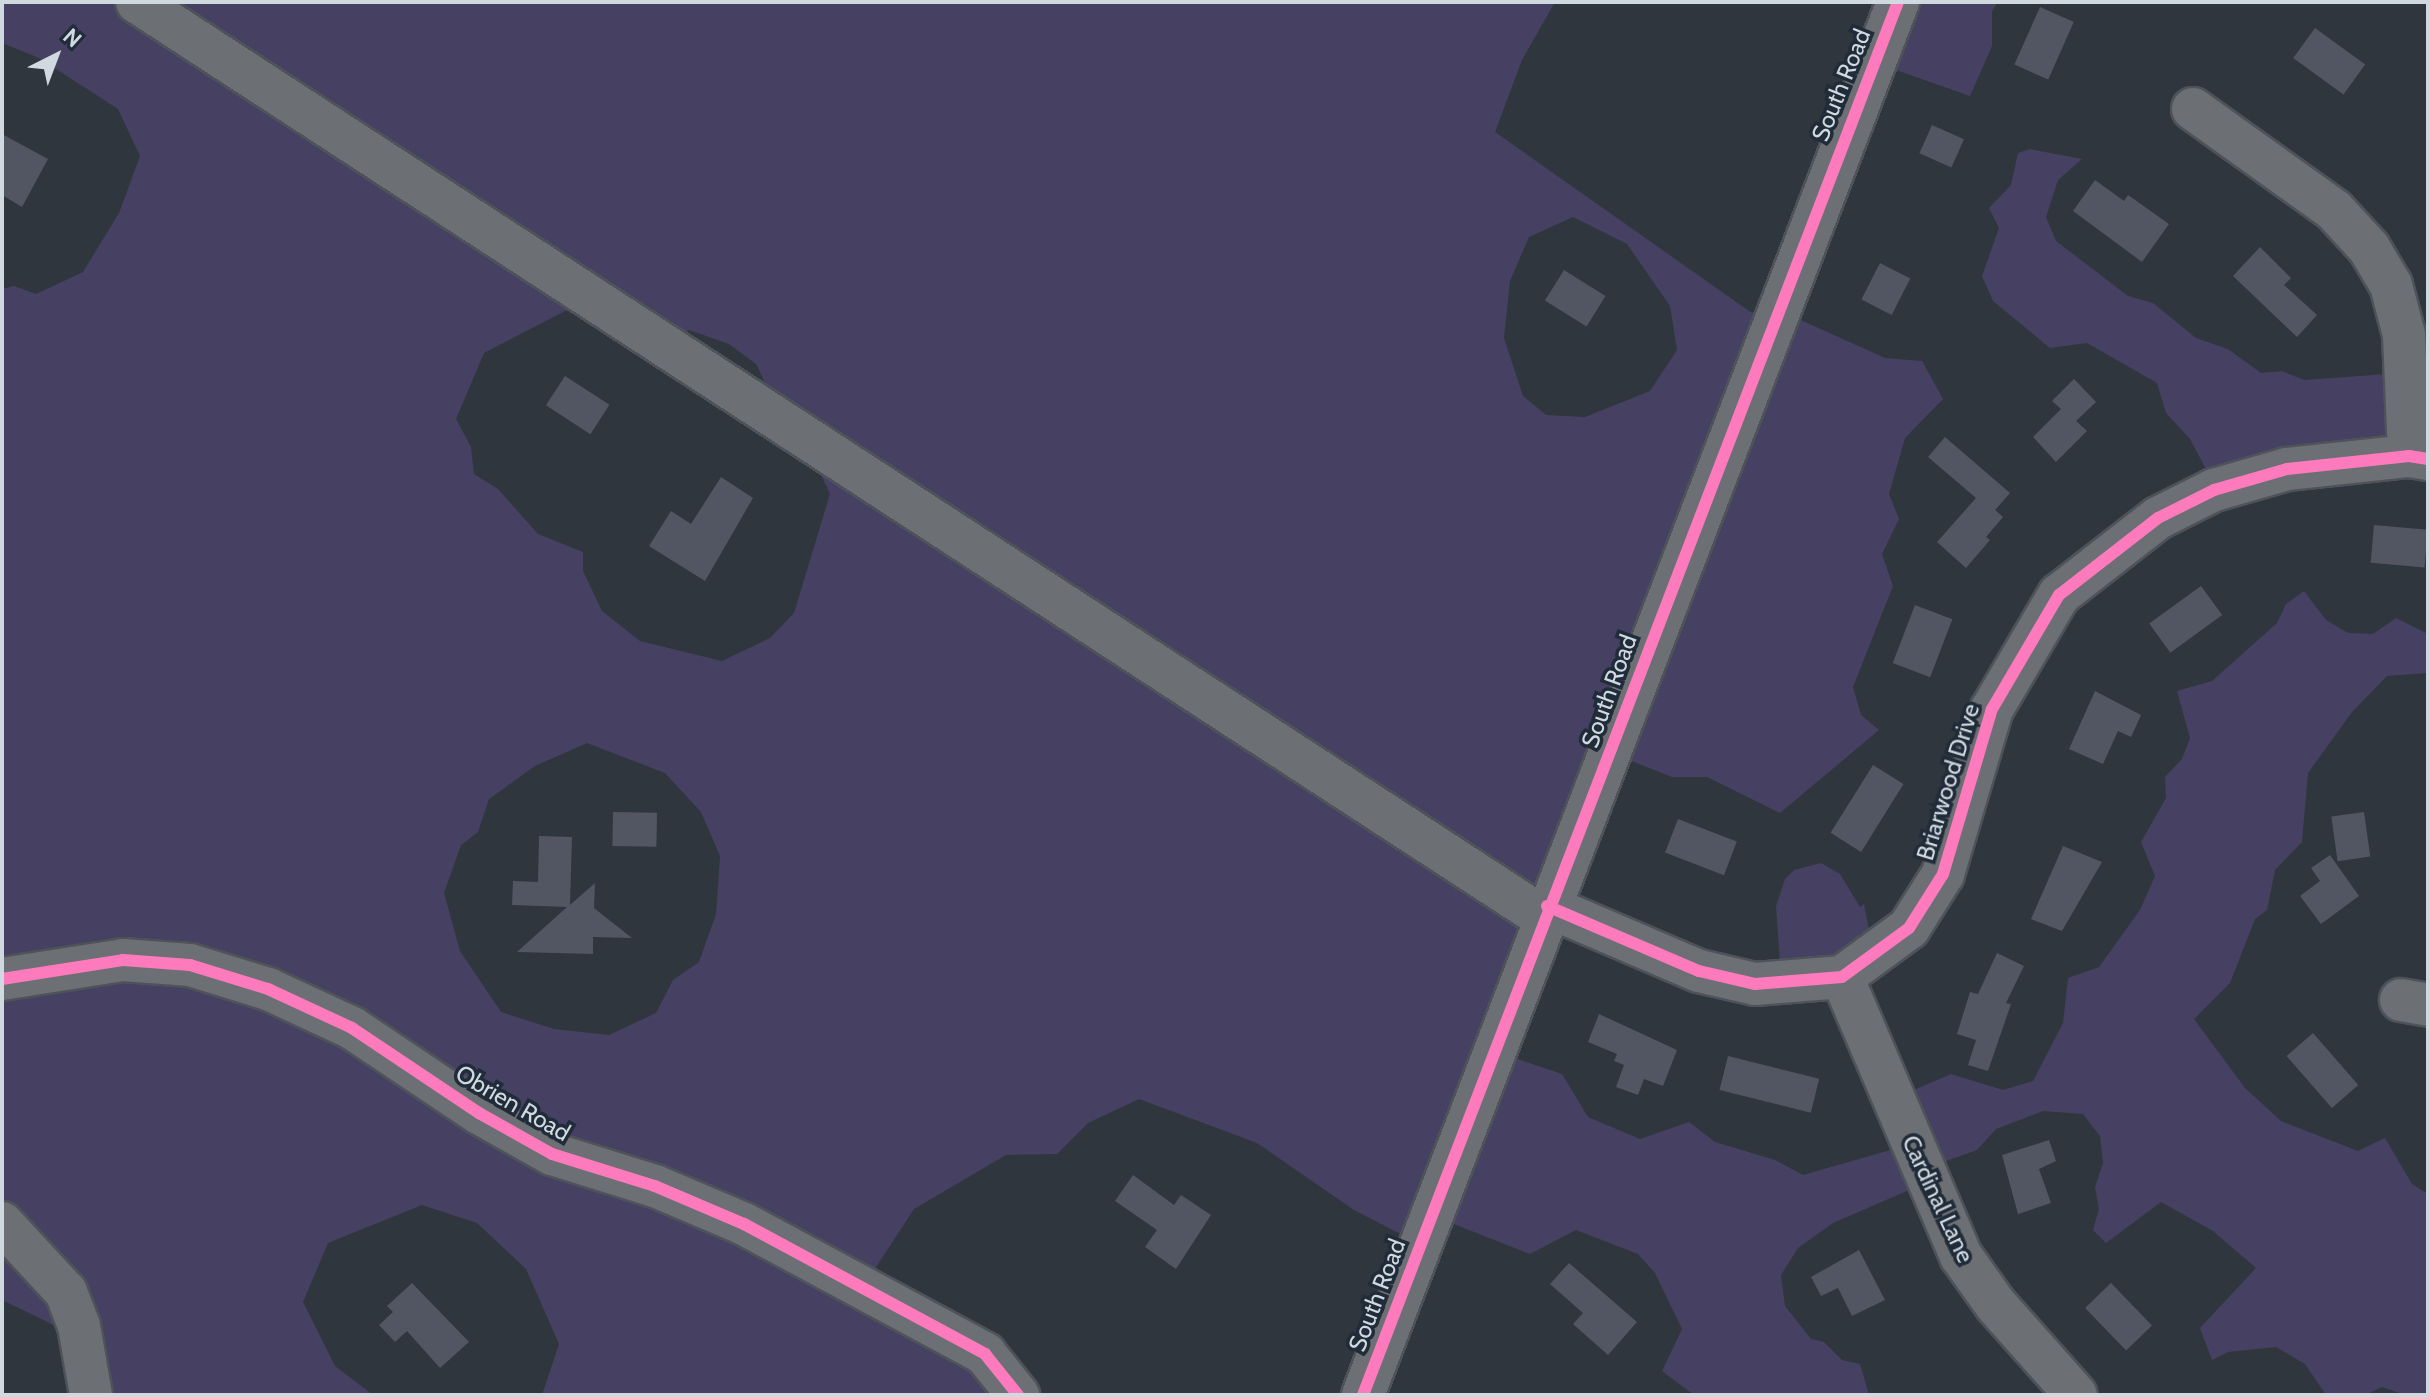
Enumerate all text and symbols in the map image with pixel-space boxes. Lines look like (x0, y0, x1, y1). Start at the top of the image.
north arrow (16, 16, 96, 96)
text: N (58, 23, 87, 53)
street label: South Road (1805, 25, 1877, 145)
street label: South Road (1575, 630, 1643, 752)
street label: Briarwood Drive (1911, 700, 1985, 864)
street label: Obrien Road (451, 1059, 575, 1147)
street label: Cardinal Lane (1896, 1131, 1980, 1267)
street label: South Road (1342, 1235, 1412, 1355)

